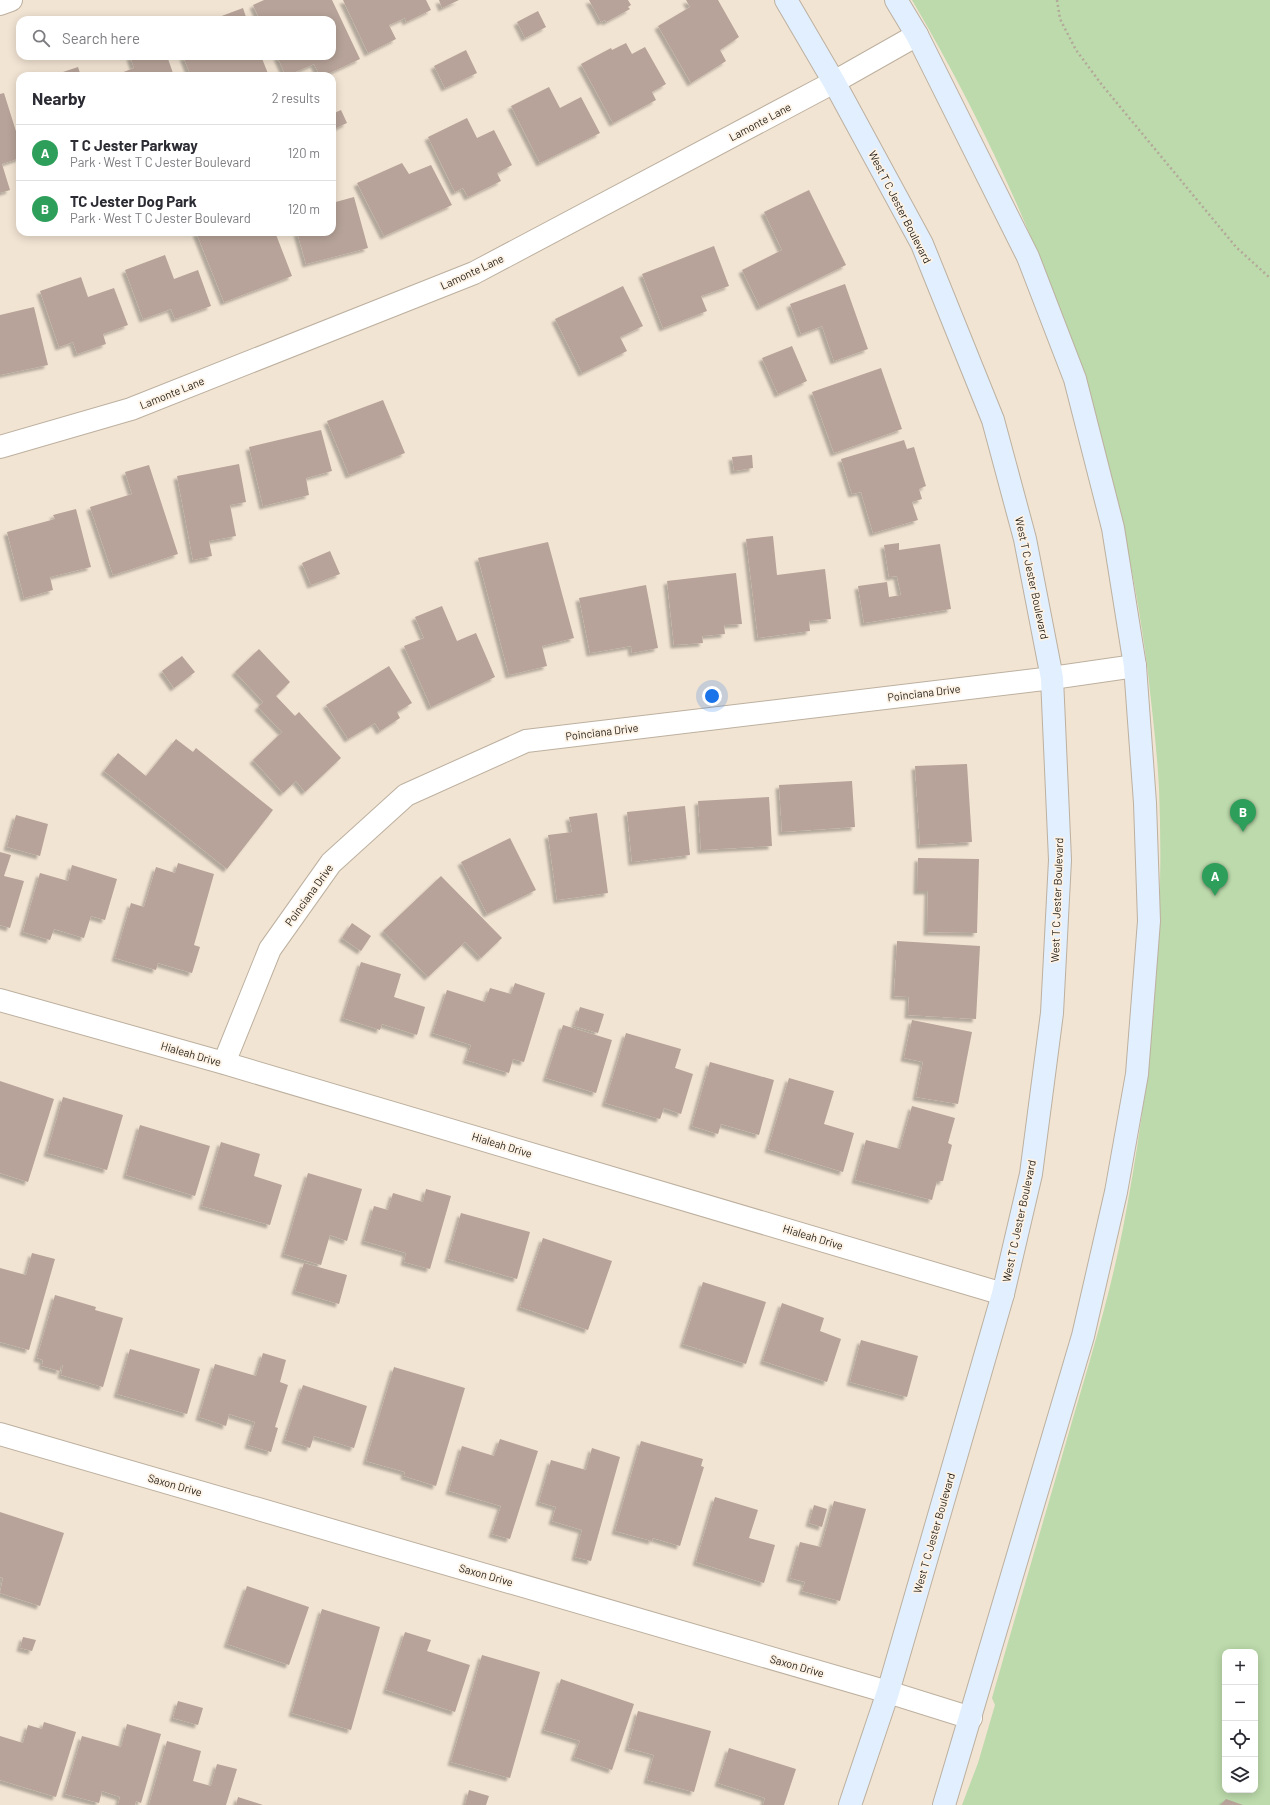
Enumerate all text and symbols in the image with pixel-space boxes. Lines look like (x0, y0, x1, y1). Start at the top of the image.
search box (16, 16, 336, 60)
icon: search (30, 27, 52, 49)
text: Search here (62, 29, 140, 47)
text: Nearby (32, 88, 86, 108)
text: 2 results (272, 90, 320, 106)
street label: Lamonte Lane (727, 100, 793, 143)
text: T C Jester Parkway (70, 136, 198, 154)
text: A (41, 145, 49, 161)
text: 120 m (288, 145, 320, 161)
street label: West T C Jester Boulevard (866, 148, 935, 265)
text: Park · West T C Jester Boulevard (70, 154, 251, 170)
text: TC Jester Dog Park (70, 192, 197, 210)
text: B (41, 201, 49, 217)
text: 120 m (288, 201, 320, 217)
text: Park · West T C Jester Boulevard (70, 210, 251, 226)
street label: Lamonte Lane (438, 251, 506, 292)
street label: Lamonte Lane (138, 374, 206, 411)
street label: West T C Jester Boulevard (1013, 516, 1052, 640)
street label: Poinciana Drive (887, 682, 961, 703)
your location (702, 686, 722, 706)
street label: Poinciana Drive (565, 721, 639, 742)
pin: B (1230, 799, 1256, 832)
street label: West T C Jester Boulevard (1048, 837, 1065, 963)
street label: Poinciana Drive (282, 861, 335, 928)
pin: A (1202, 863, 1228, 896)
street label: Hialeah Drive (159, 1039, 223, 1068)
street label: Hialeah Drive (470, 1129, 534, 1160)
street label: West T C Jester Boulevard (999, 1159, 1038, 1283)
street label: Hialeah Drive (781, 1221, 845, 1252)
street label: Saxon Drive (147, 1471, 204, 1498)
street label: West T C Jester Boulevard (910, 1471, 957, 1595)
street label: Saxon Drive (458, 1561, 515, 1588)
map controls (1222, 1649, 1258, 1793)
button: + (1222, 1649, 1258, 1685)
street label: Saxon Drive (769, 1652, 826, 1679)
button: − (1222, 1685, 1258, 1721)
button: locate (1222, 1721, 1258, 1757)
button: layers (1222, 1757, 1258, 1793)

